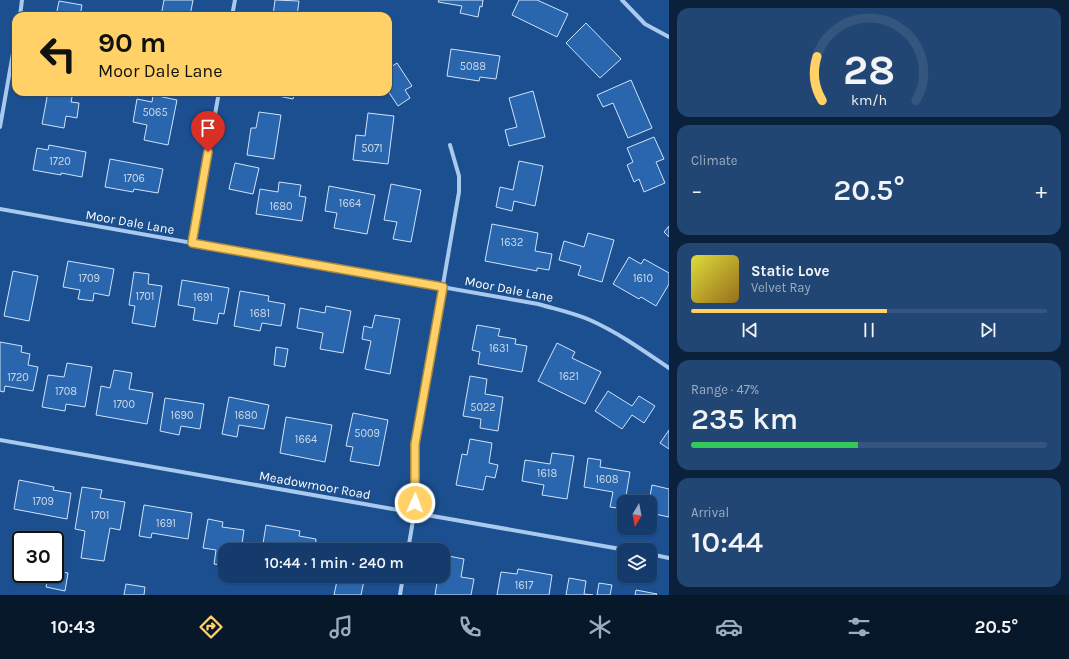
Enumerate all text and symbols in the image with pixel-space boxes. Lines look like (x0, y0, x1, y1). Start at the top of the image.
text: 90 m (98, 26, 166, 59)
icon: left (32, 28, 84, 80)
text: 28 (843, 46, 895, 94)
text: Moor Dale Lane (98, 60, 222, 82)
house number: 5088 (460, 60, 486, 73)
text: km/h (851, 91, 887, 108)
house number: 5065 (142, 106, 168, 119)
pin (191, 111, 225, 152)
icon: arrive (197, 117, 219, 139)
house number: 5071 (361, 142, 383, 155)
text: Climate (691, 153, 737, 168)
house number: 1720 (49, 155, 71, 168)
house number: 1706 (123, 172, 145, 185)
text: 20.5° (833, 172, 905, 208)
text: − (691, 178, 703, 204)
text: + (1035, 178, 1047, 204)
house number: 1664 (339, 197, 361, 210)
house number: 1680 (269, 200, 293, 213)
street label: Moor Dale Lane (84, 207, 176, 237)
house number: 1632 (501, 236, 523, 249)
text: Static Love (751, 262, 829, 280)
house number: 1709 (78, 272, 100, 285)
house number: 1610 (633, 272, 653, 285)
street label: Moor Dale Lane (463, 273, 555, 305)
text: Velvet Ray (751, 280, 811, 295)
house number: 1701 (136, 290, 154, 303)
house number: 1691 (193, 291, 213, 304)
house number: 1681 (250, 307, 270, 320)
icon: previous (739, 319, 761, 341)
icon: pause (858, 319, 880, 341)
icon: next (977, 319, 999, 341)
house number: 1631 (489, 342, 509, 355)
house number: 1621 (559, 370, 579, 383)
house number: 1720 (7, 371, 29, 384)
text: Range · 47% (691, 382, 759, 397)
house number: 1708 (55, 385, 77, 398)
house number: 1700 (113, 398, 135, 411)
house number: 5022 (470, 401, 496, 414)
text: 235 km (691, 401, 798, 437)
house number: 1690 (171, 409, 193, 422)
house number: 1680 (234, 409, 258, 422)
house number: 5009 (354, 427, 380, 440)
house number: 1664 (295, 433, 317, 446)
house number: 1618 (537, 467, 557, 480)
street label: Meadowmoor Road (258, 468, 372, 502)
house number: 1608 (595, 473, 619, 486)
position arrow (394, 482, 436, 524)
house number: 1709 (32, 495, 54, 508)
north arrow (617, 495, 657, 535)
map controls (617, 495, 657, 583)
text: Arrival (691, 505, 729, 520)
house number: 1701 (91, 509, 109, 522)
house number: 1691 (156, 517, 176, 530)
text: 10:44 (691, 524, 763, 560)
speed limit sign: 30 (12, 531, 64, 583)
button: layers (617, 543, 657, 583)
text: 10:44 · 1 min · 240 m (264, 554, 404, 572)
house number: 1617 (515, 579, 533, 592)
icon: directions (197, 613, 225, 641)
icon: music (327, 613, 355, 641)
icon: phone (456, 613, 484, 641)
icon: climate (586, 613, 614, 641)
icon: car (715, 613, 743, 641)
icon: filters (845, 613, 873, 641)
text: 10:43 (51, 616, 95, 638)
text: 20.5° (975, 616, 1018, 638)

